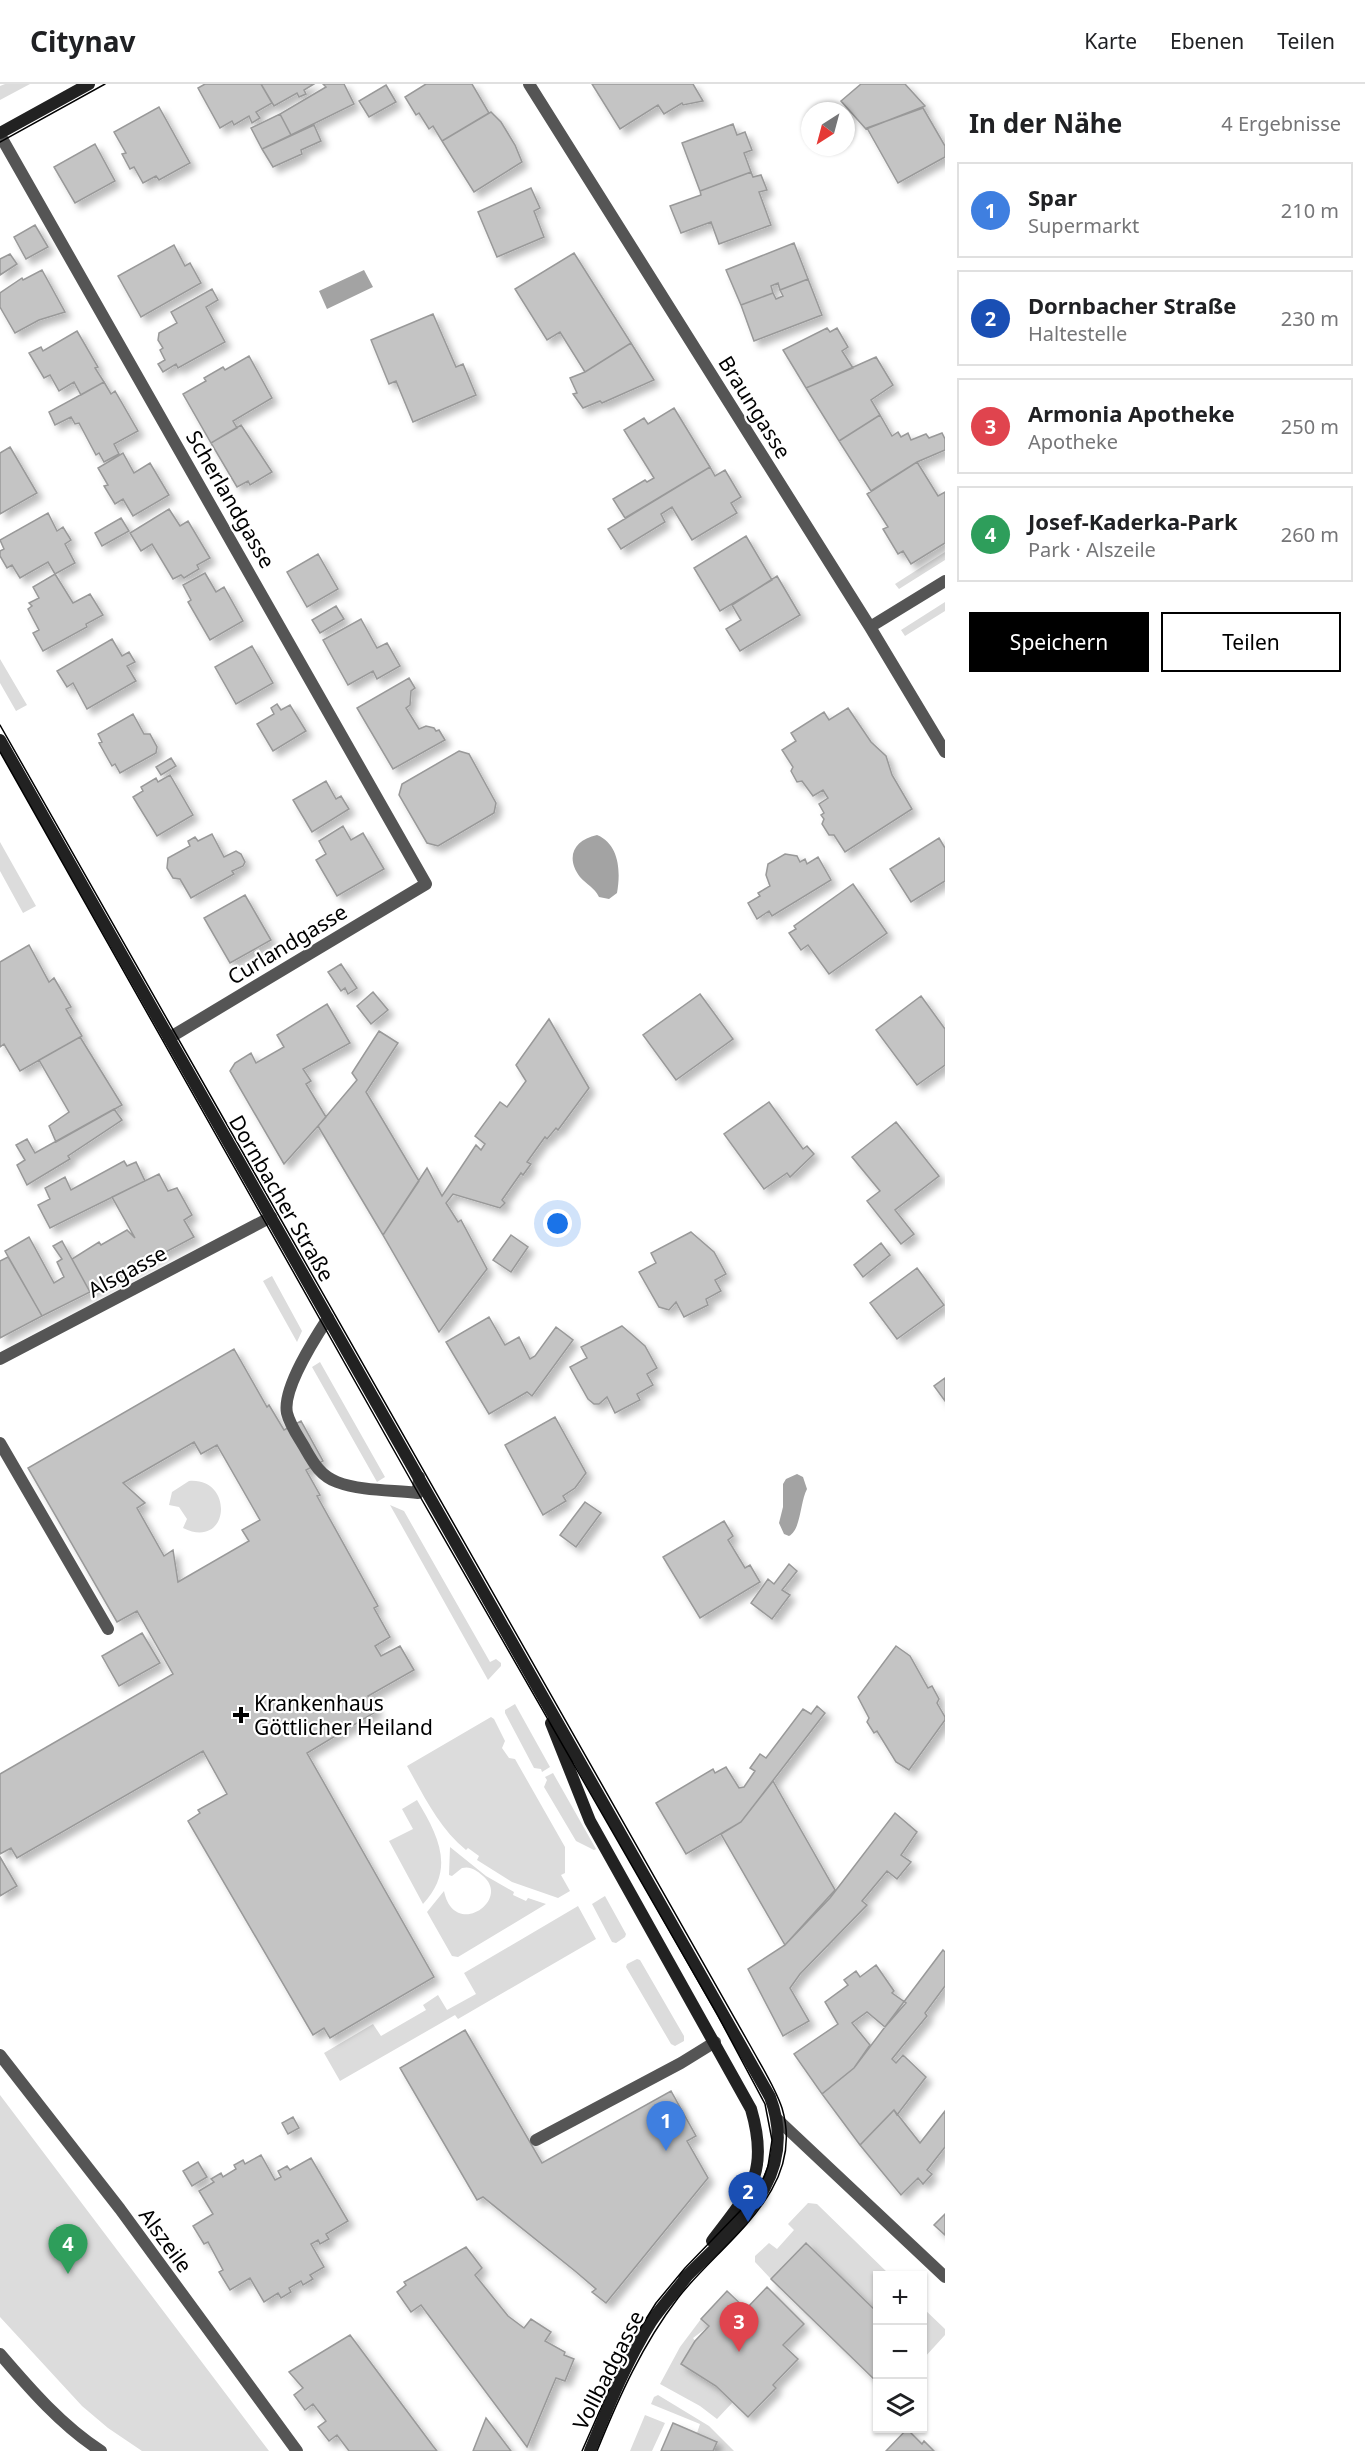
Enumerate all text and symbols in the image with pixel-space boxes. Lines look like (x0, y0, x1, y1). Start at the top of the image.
text: Citynav (30, 22, 135, 60)
text: Karte (1084, 27, 1137, 55)
text: Ebenen (1170, 27, 1244, 55)
text: Teilen (1277, 27, 1335, 55)
north arrow (801, 102, 855, 156)
text: In der Nähe (969, 105, 1122, 141)
text: 4 Ergebnisse (1221, 110, 1341, 137)
text: Spar (1028, 182, 1077, 212)
text: 1 (985, 197, 996, 224)
text: 210 m (1281, 197, 1339, 224)
text: Supermarkt (1028, 212, 1139, 239)
text: Dornbacher Straße (1028, 290, 1236, 320)
text: 2 (985, 305, 996, 332)
text: 230 m (1281, 305, 1339, 332)
text: Haltestelle (1028, 320, 1127, 347)
street label: Braungasse (712, 350, 798, 464)
text: Armonia Apotheke (1028, 398, 1235, 428)
text: 3 (985, 413, 996, 440)
text: 250 m (1281, 413, 1339, 440)
street label: Scherlandgasse (180, 425, 282, 573)
text: Apotheke (1028, 428, 1118, 455)
text: Josef-Kaderka-Park (1028, 506, 1238, 536)
text: 4 (985, 521, 996, 548)
text: 260 m (1281, 521, 1339, 548)
text: Park · Alszeile (1028, 536, 1156, 563)
button: Speichern (969, 612, 1149, 672)
button: Teilen (1161, 612, 1341, 672)
street label: Curlandgasse (222, 897, 352, 991)
street label: Dornbacher Straße (223, 1110, 341, 1286)
your location (543, 1209, 572, 1238)
street label: Alsgasse (83, 1239, 171, 1303)
place label: Krankenhaus Göttlicher Heiland (254, 1689, 433, 1741)
marker: Krankenhaus Göttlicher Heiland (232, 1706, 250, 1724)
pin: 1 (646, 2102, 686, 2151)
pin: 2 (728, 2172, 768, 2222)
street label: Alszeile (133, 2202, 199, 2278)
pin: 4 (48, 2224, 88, 2274)
map controls (873, 2271, 927, 2433)
button: + (873, 2271, 927, 2325)
pin: 3 (720, 2302, 758, 2352)
street label: Vollbadgasse (566, 2306, 650, 2434)
button: − (873, 2325, 927, 2379)
button: layers (873, 2379, 927, 2433)

